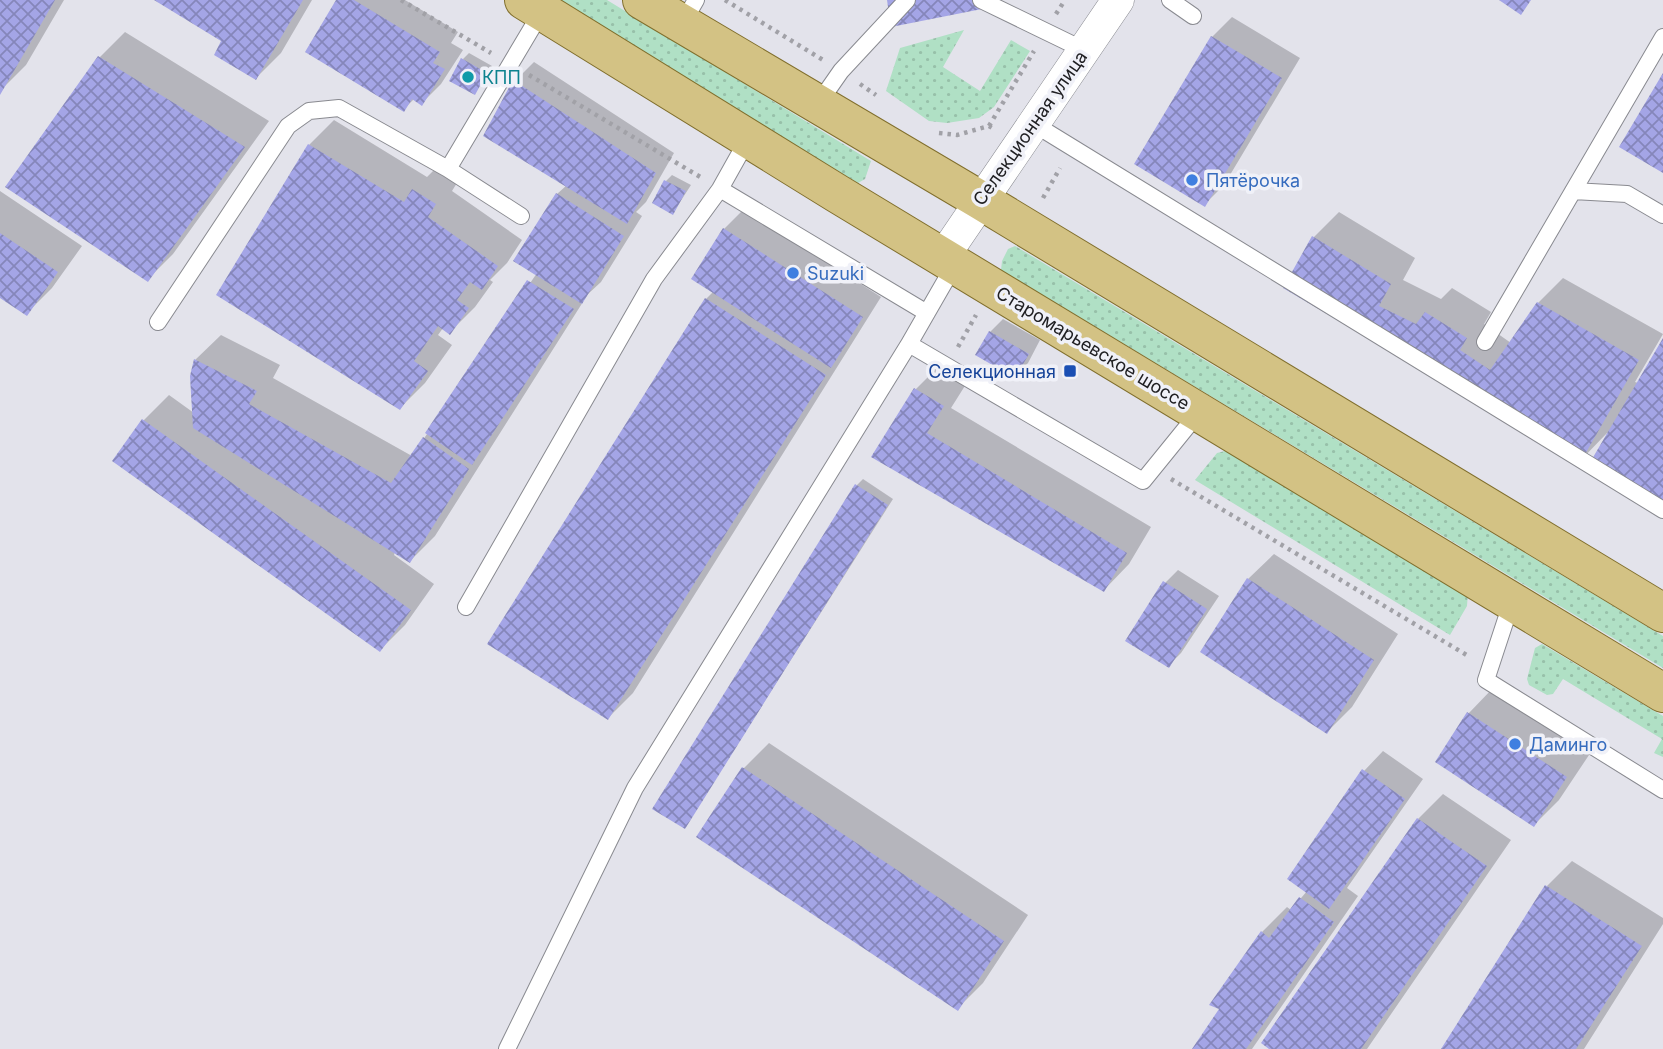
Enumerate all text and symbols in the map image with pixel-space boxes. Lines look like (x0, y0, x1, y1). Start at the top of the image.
street label: Селекционная улица (969, 47, 1091, 209)
place label: КПП (482, 67, 521, 88)
marker: КПП (460, 69, 476, 85)
place label: Пятёрочка (1206, 170, 1300, 191)
marker: Пятёрочка (1184, 172, 1200, 188)
place label: Suzuki (807, 263, 864, 284)
marker: Suzuki (785, 265, 801, 281)
street label: Старомарьевское шоссе (993, 282, 1193, 414)
place label: Селекционная (928, 361, 1056, 382)
marker: Селекционная (1062, 363, 1078, 379)
place label: Даминго (1529, 734, 1607, 755)
marker: Даминго (1507, 736, 1523, 752)

